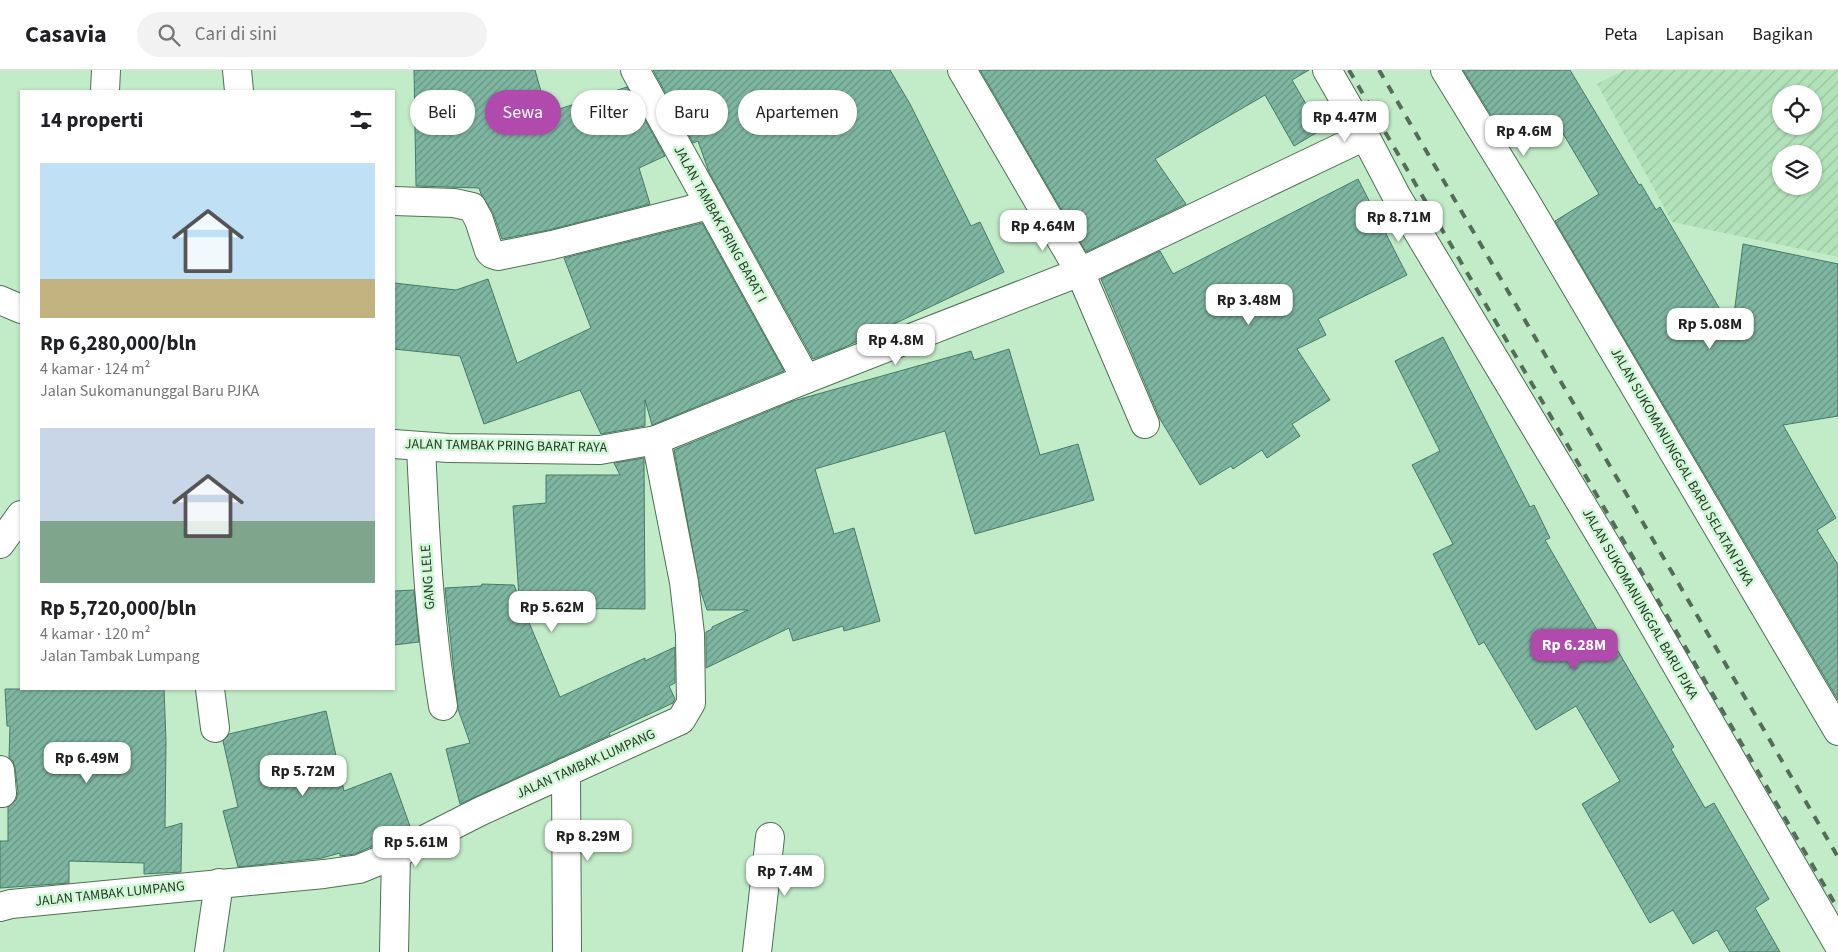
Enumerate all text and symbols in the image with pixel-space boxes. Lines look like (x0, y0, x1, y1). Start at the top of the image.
search box (137, 12, 487, 57)
text: Casavia (25, 17, 107, 52)
icon: search (155, 21, 183, 49)
text: Cari di sini (195, 21, 277, 48)
text: Peta (1604, 22, 1637, 47)
text: Lapisan (1665, 22, 1724, 47)
text: Bagikan (1752, 22, 1813, 47)
map controls (1772, 85, 1822, 195)
button: locate (1772, 85, 1822, 135)
chip: Beli (410, 90, 475, 135)
chip: Sewa (485, 90, 561, 135)
chip: Filter (571, 90, 646, 135)
chip: Baru (656, 90, 728, 135)
chip: Apartemen (738, 90, 857, 135)
pin: Rp 4.47M (1293, 100, 1397, 143)
text: 14 properti (40, 105, 143, 135)
icon: filters (347, 106, 375, 134)
text: Rp 4.47M (1313, 106, 1377, 128)
pin: Rp 4.6M (1478, 114, 1570, 157)
text: Rp 4.6M (1496, 120, 1552, 142)
street label: JALAN TAMBAK PRING BARAT I (668, 142, 772, 306)
button: layers (1772, 145, 1822, 195)
icon: home (163, 196, 253, 286)
pin: Rp 8.71M (1347, 200, 1451, 243)
text: Rp 8.71M (1367, 206, 1431, 228)
pin: Rp 4.64M (991, 210, 1095, 252)
text: Rp 4.64M (1011, 215, 1075, 237)
pin: Rp 3.48M (1197, 284, 1301, 326)
text: Rp 3.48M (1217, 289, 1281, 311)
pin: Rp 5.08M (1658, 308, 1762, 350)
text: Rp 5.08M (1678, 313, 1742, 335)
pin: Rp 4.8M (850, 324, 942, 366)
text: Rp 6,280,000/bln (40, 328, 197, 358)
text: Rp 4.8M (868, 329, 924, 351)
street label: JALAN SUKOMANUNGGAL BARU SELATAN PJKA (1605, 344, 1759, 590)
text: 4 kamar · 124 m² (40, 358, 150, 380)
text: Jalan Sukomanunggal Baru PJKA (40, 380, 259, 402)
street label: JALAN TAMBAK PRING BARAT RAYA (405, 434, 608, 458)
icon: home (163, 461, 253, 551)
street label: JALAN SUKOMANUNGGAL BARU PJKA (1577, 505, 1703, 703)
street label: GANG LELE (416, 544, 440, 610)
pin: Rp 5.62M (500, 590, 604, 633)
text: Rp 5,720,000/bln (40, 593, 197, 623)
text: Rp 5.62M (520, 596, 584, 618)
text: 4 kamar · 120 m² (40, 623, 150, 645)
pin: Rp 6.28M (1522, 628, 1626, 671)
text: Rp 6.28M (1542, 634, 1606, 656)
text: Jalan Tambak Lumpang (40, 645, 200, 667)
street label: JALAN TAMBAK LUMPANG (513, 724, 659, 804)
pin: Rp 6.49M (35, 742, 139, 784)
text: Rp 6.49M (55, 747, 119, 769)
pin: Rp 5.72M (251, 754, 355, 797)
text: Rp 5.72M (271, 760, 335, 782)
pin: Rp 8.29M (536, 820, 640, 862)
text: Rp 8.29M (556, 825, 620, 847)
pin: Rp 5.61M (364, 826, 468, 868)
text: Rp 5.61M (384, 831, 448, 853)
pin: Rp 7.4M (739, 854, 831, 897)
text: Rp 7.4M (757, 860, 813, 882)
street label: JALAN TAMBAK LUMPANG (34, 876, 186, 912)

